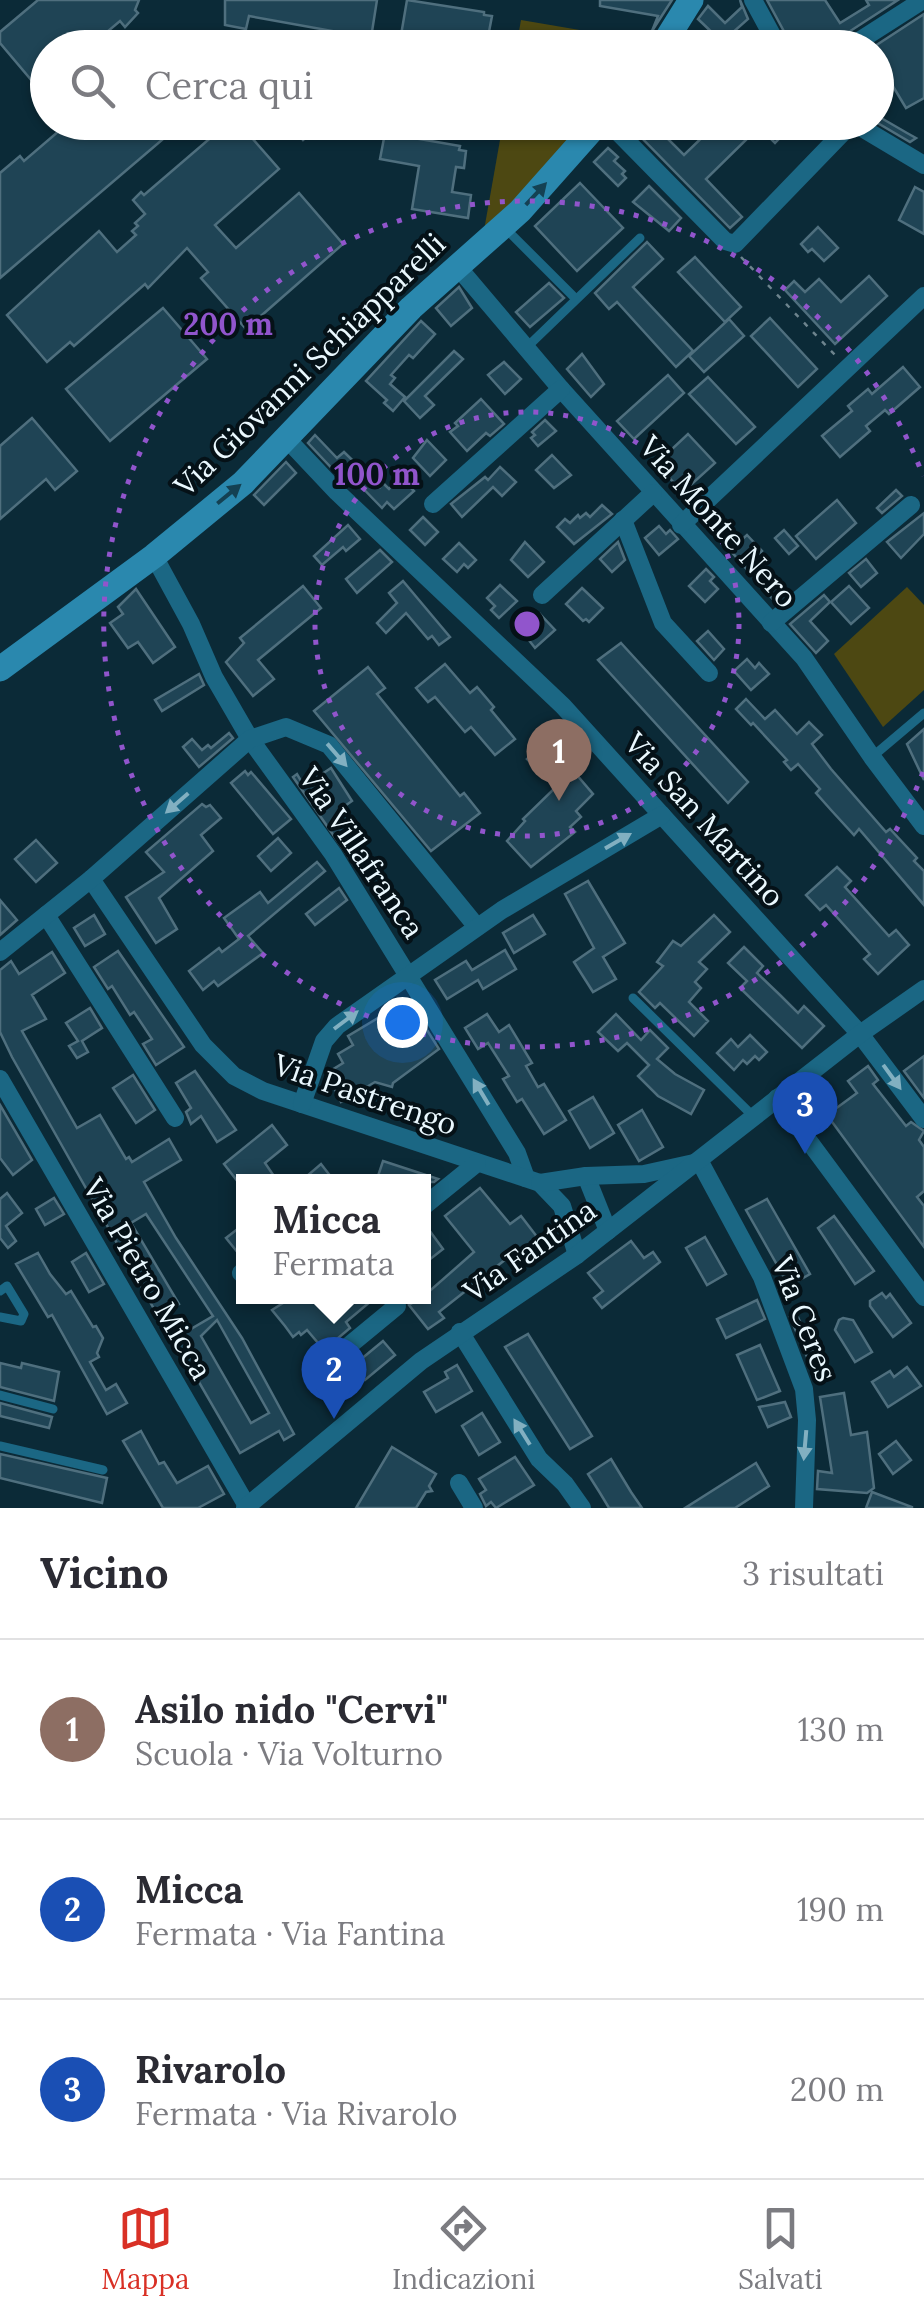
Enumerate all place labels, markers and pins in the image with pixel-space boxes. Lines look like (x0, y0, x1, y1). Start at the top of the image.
centre of rings (509, 606, 545, 642)
pin: 1 (526, 718, 592, 801)
pin: 3 (772, 1072, 838, 1154)
pin: 2 (302, 1336, 366, 1419)

